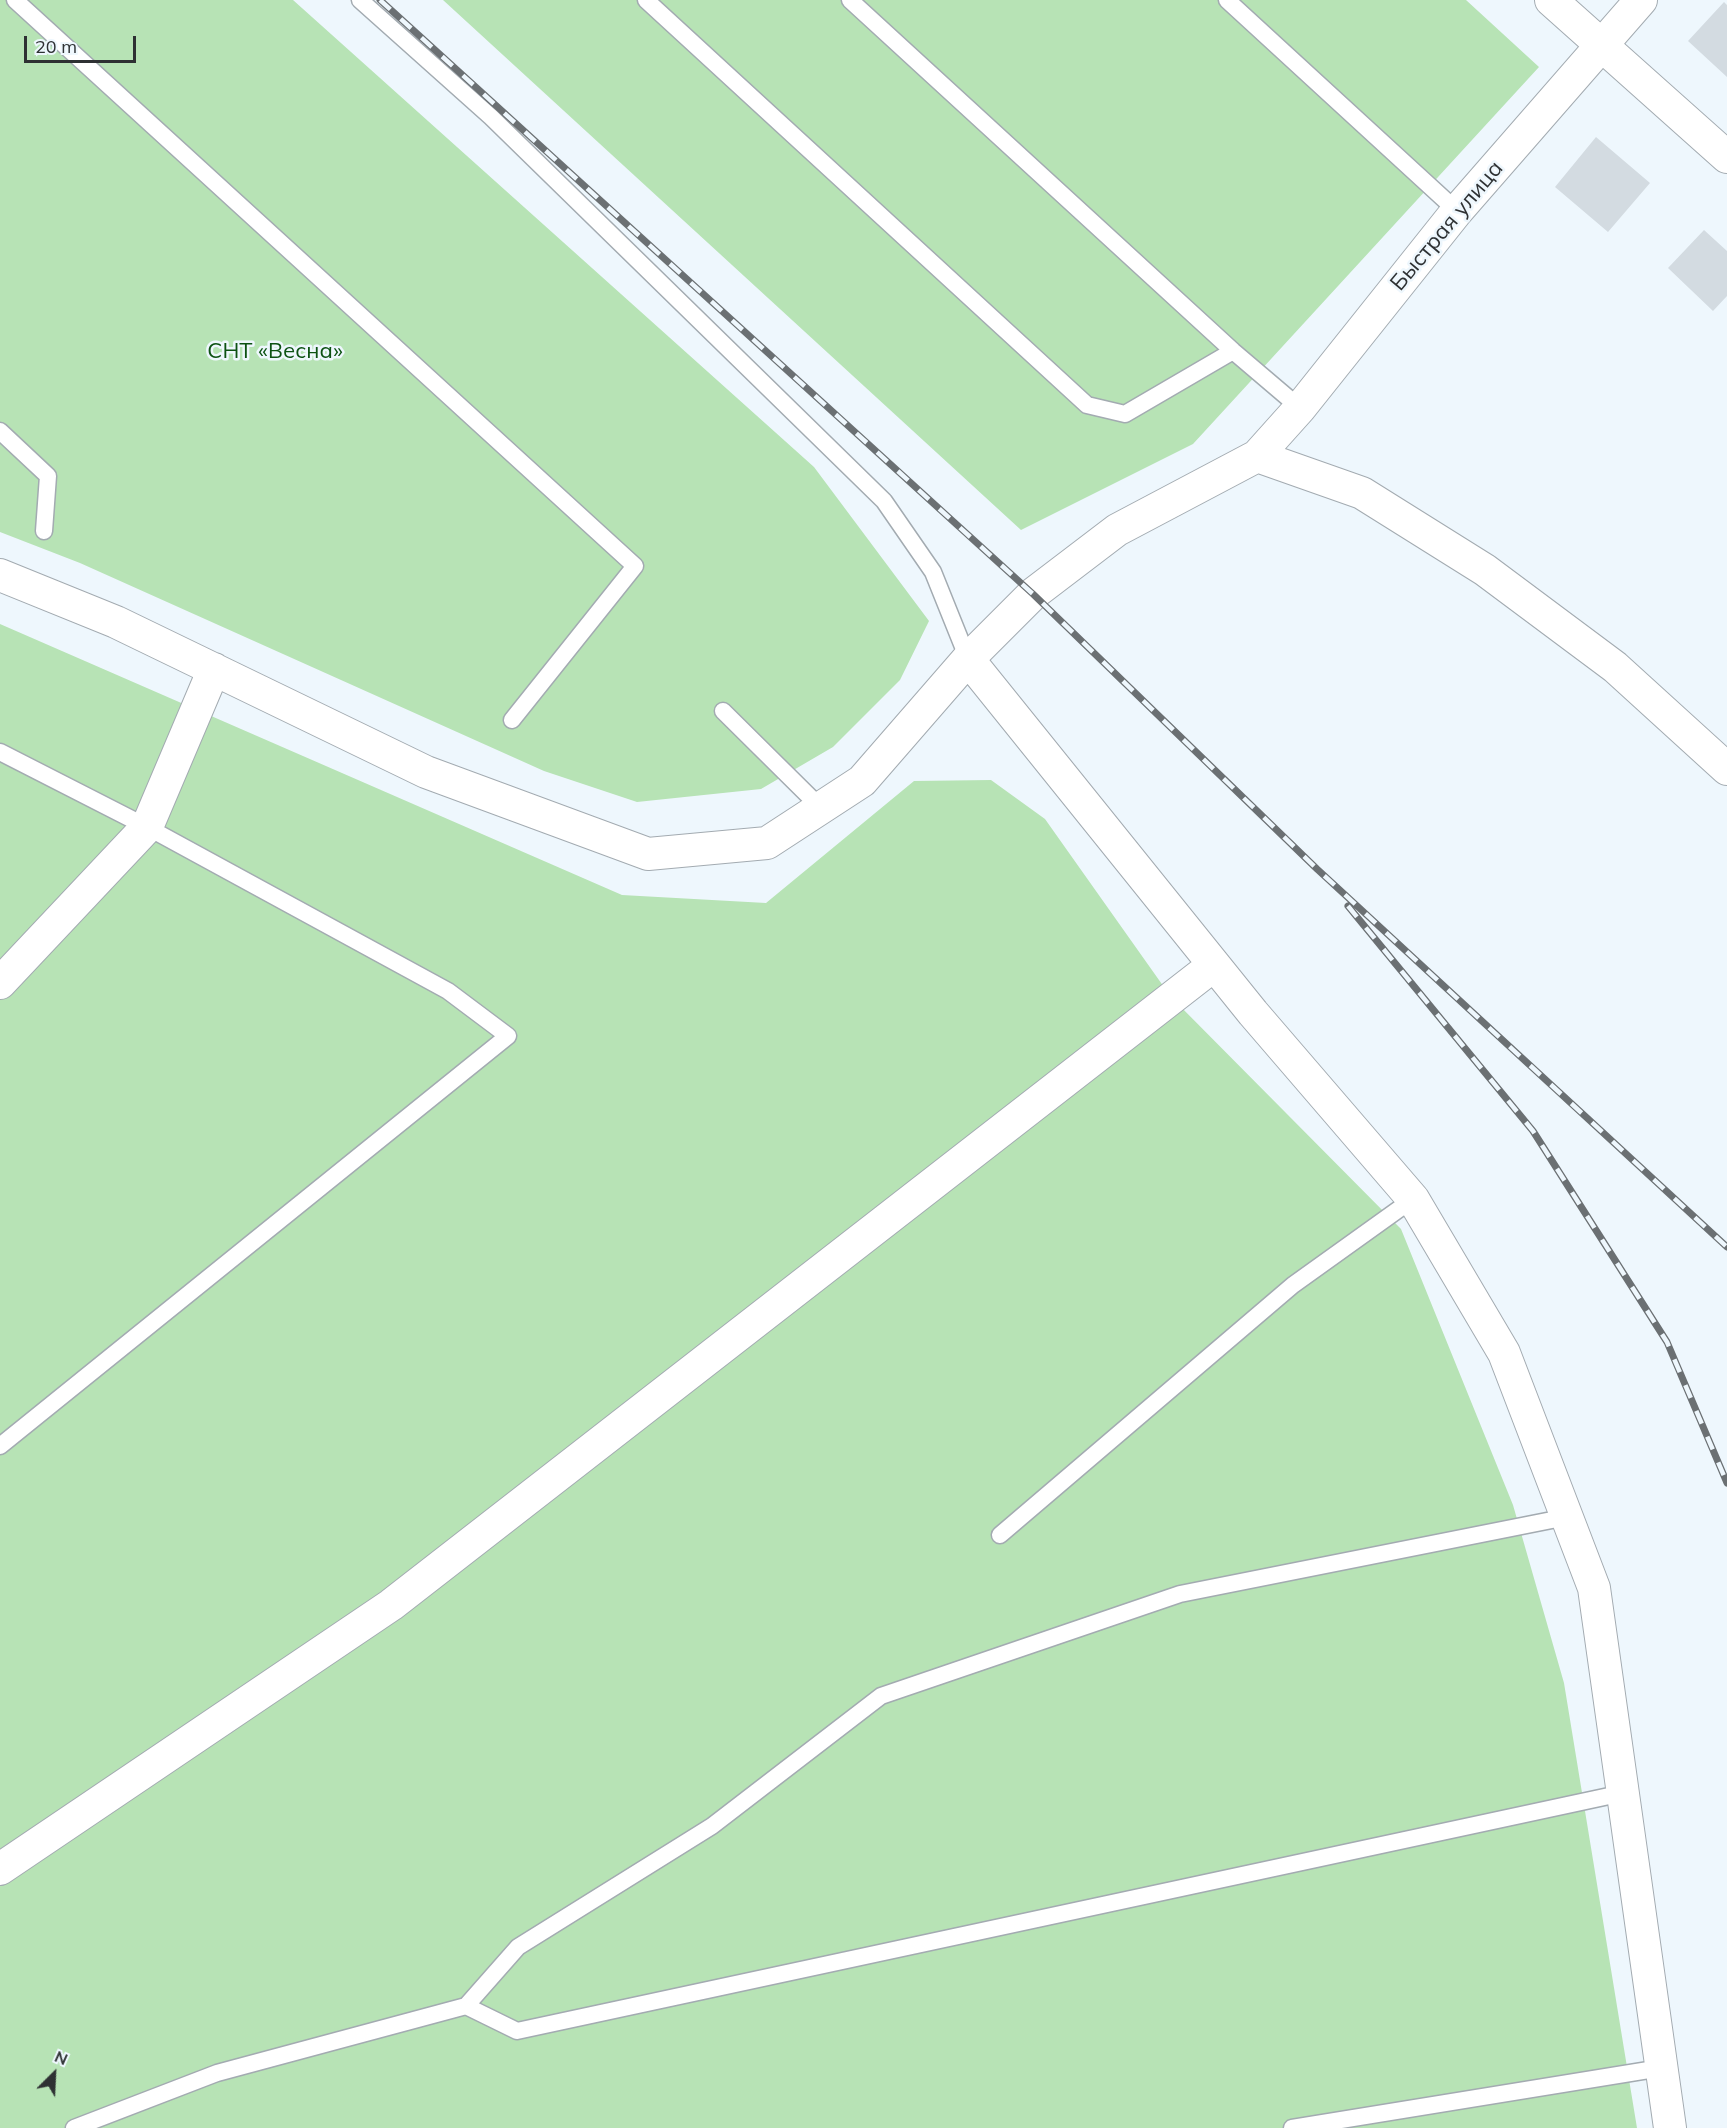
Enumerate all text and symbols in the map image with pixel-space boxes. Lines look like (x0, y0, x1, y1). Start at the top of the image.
scale bar (27, 24, 140, 62)
text: 20 m (35, 35, 77, 58)
street label: Быстрая улица (1385, 156, 1509, 296)
park label: СНТ «Весна» (207, 338, 343, 364)
north arrow (24, 2044, 84, 2104)
text: N (52, 2046, 71, 2069)

